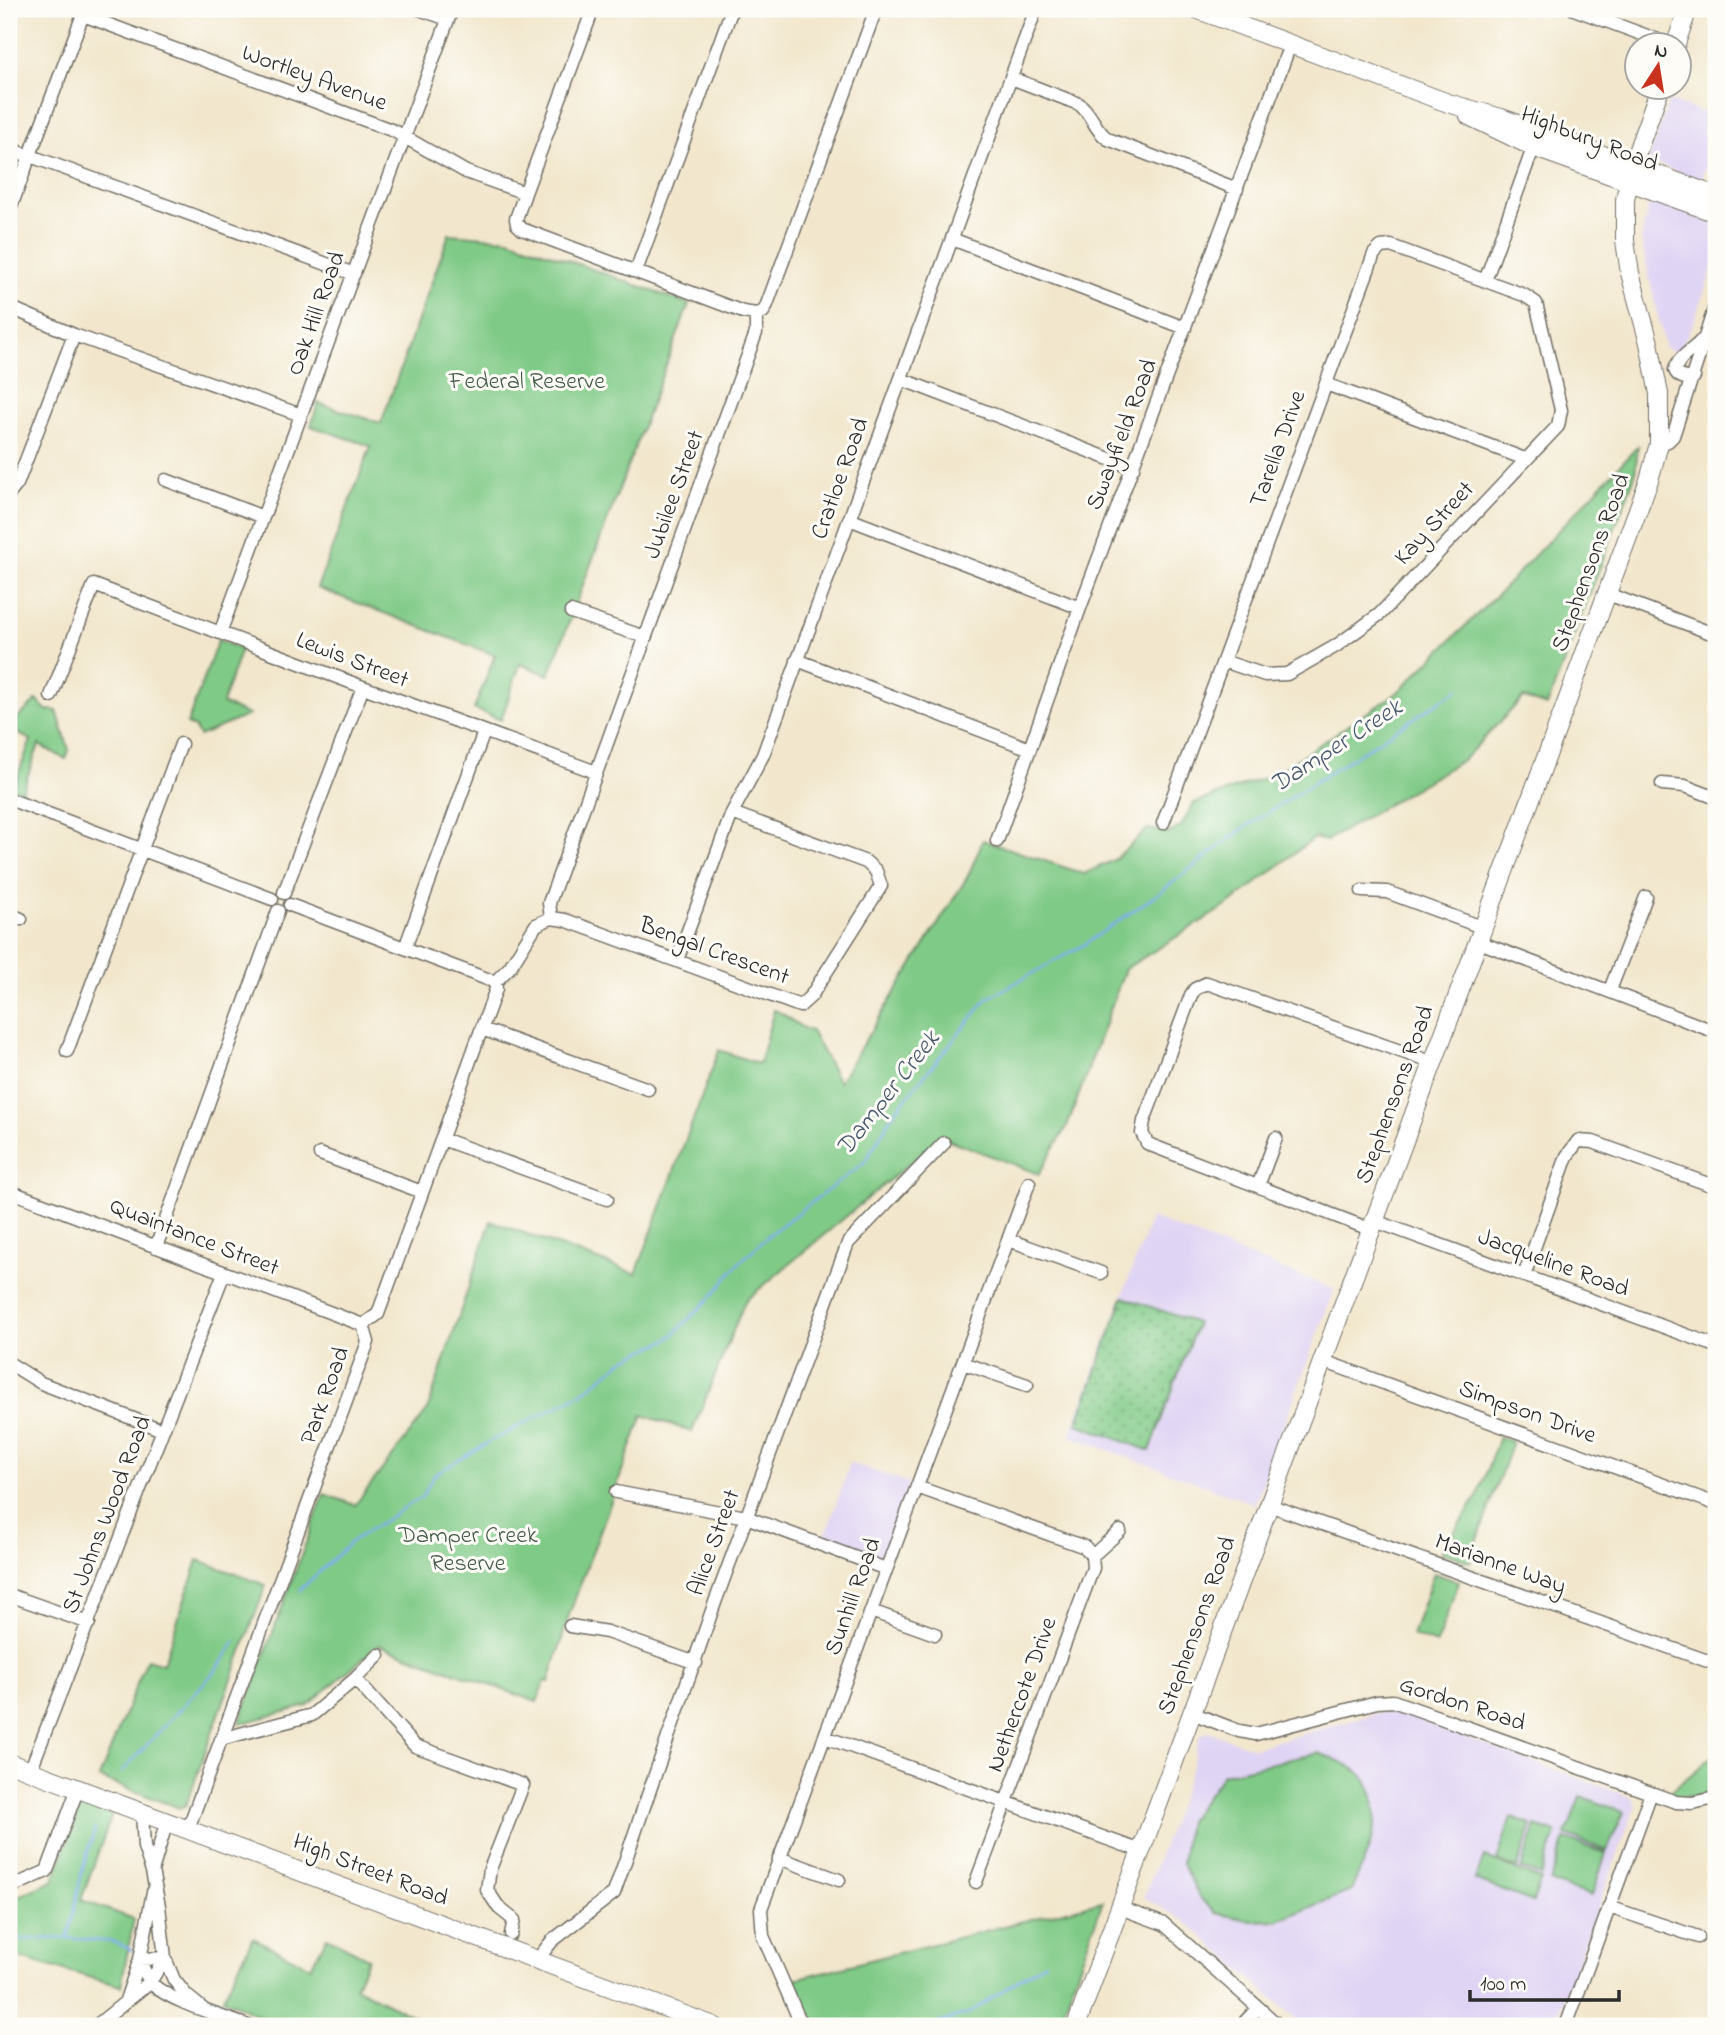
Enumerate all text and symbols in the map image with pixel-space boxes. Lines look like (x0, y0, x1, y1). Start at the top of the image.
north arrow (1624, 32, 1694, 102)
street label: Wortley Avenue (236, 36, 392, 123)
text: N (1652, 37, 1670, 66)
street label: Highbury Road (1515, 98, 1663, 183)
street label: Oak Hill Road (278, 247, 356, 381)
street label: Swayfield Road (1078, 354, 1169, 516)
park label: Federal Reserve (448, 365, 605, 400)
street label: Tarella Drive (1242, 385, 1316, 512)
street label: Cratloe Road (803, 413, 879, 545)
street label: Jubilee Street (636, 426, 714, 564)
street label: Stephensons Road (1543, 468, 1641, 657)
street label: Kay Street (1387, 474, 1484, 575)
street label: Lewis Street (290, 623, 414, 699)
water label: Damper Creek (1263, 689, 1412, 804)
street label: Bengal Crescent (633, 908, 794, 995)
street label: Stephensons Road (1347, 1000, 1445, 1189)
water label: Damper Creek (828, 1022, 951, 1165)
street label: Quaintance Street (104, 1190, 284, 1286)
street label: Jacqueline Road (1472, 1220, 1634, 1308)
street label: Park Road (292, 1342, 360, 1450)
street label: Simpson Drive (1453, 1372, 1601, 1454)
street label: St Johns Wood Road (54, 1410, 162, 1619)
street label: Alice Street (680, 1485, 750, 1601)
park label: Damper Creek Reserve (397, 1519, 538, 1582)
street label: Marianne Way (1429, 1525, 1571, 1606)
street label: Stephensons Road (1149, 1531, 1247, 1720)
street label: Sunhill Road (817, 1533, 892, 1661)
street label: Nethercote Drive (979, 1612, 1067, 1777)
street label: Gordon Road (1394, 1668, 1530, 1742)
street label: High Street Road (287, 1825, 453, 1917)
scale bar (1470, 1958, 1618, 2002)
text: 100 m (1480, 1970, 1526, 2000)

